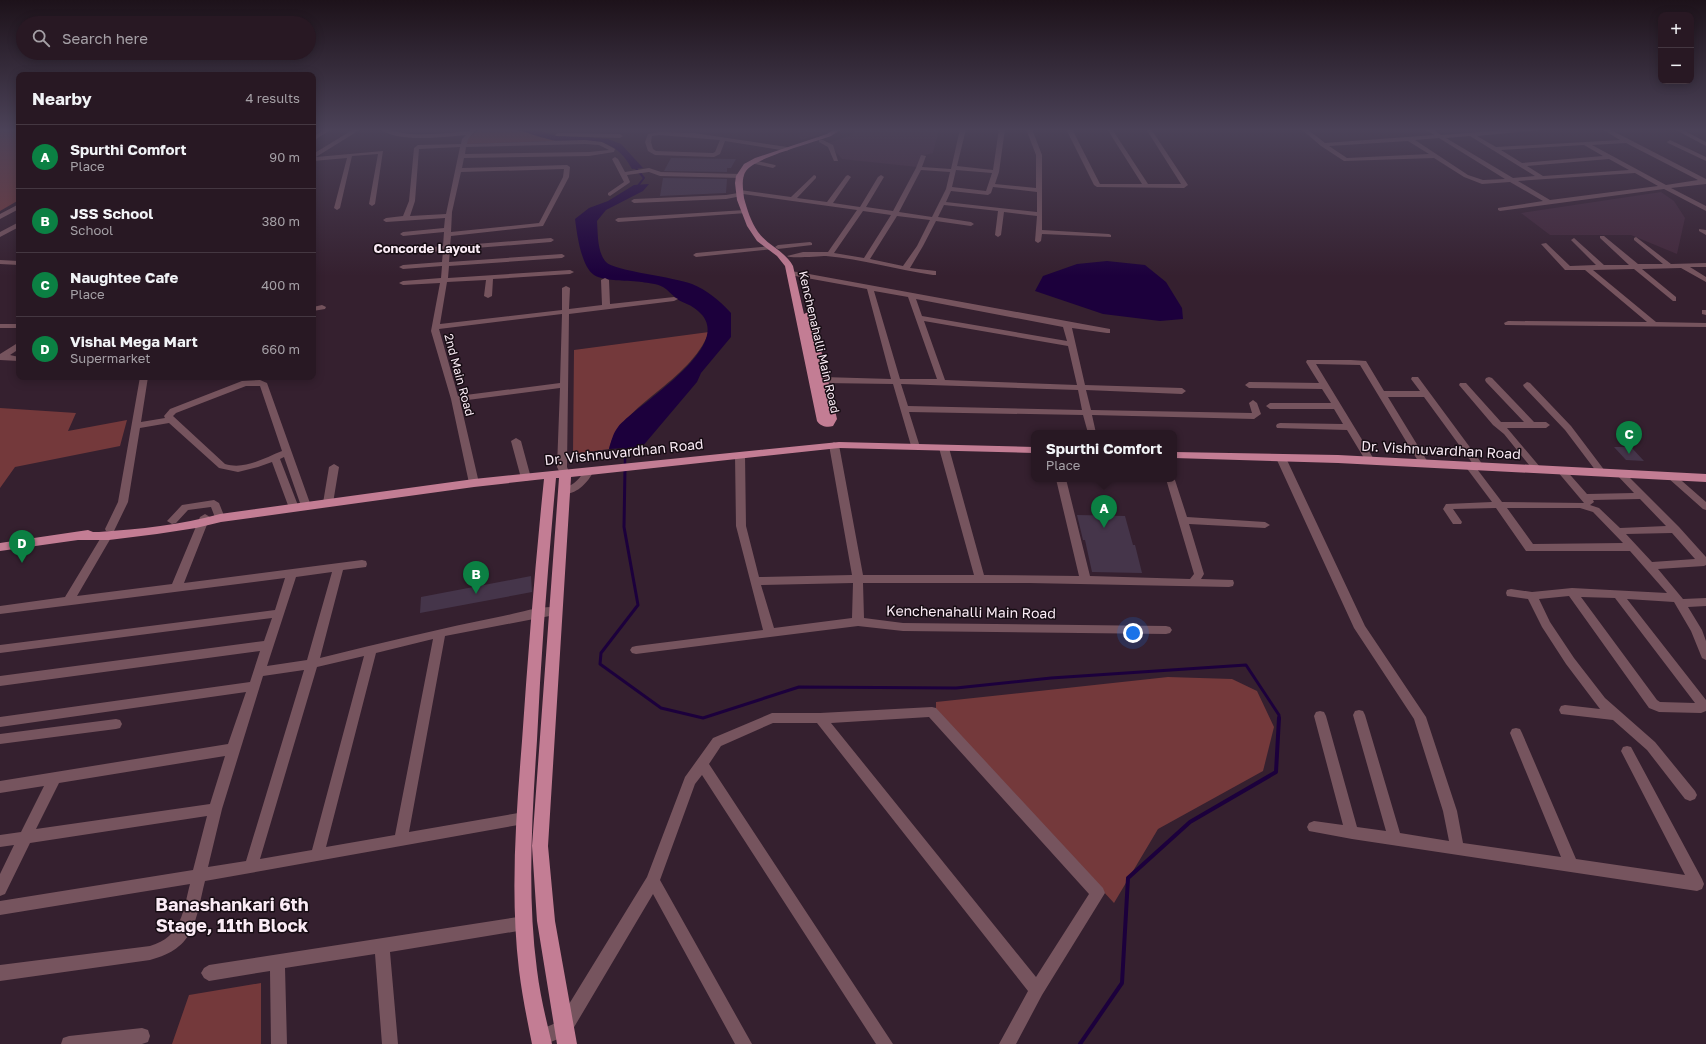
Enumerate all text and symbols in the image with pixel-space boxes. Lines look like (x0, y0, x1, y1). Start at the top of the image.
map controls (1658, 12, 1694, 84)
button: + (1658, 12, 1694, 48)
search box (16, 16, 316, 60)
icon: search (30, 27, 52, 49)
text: Search here (62, 29, 148, 47)
button: − (1658, 48, 1694, 84)
text: Nearby (32, 88, 92, 109)
text: 4 results (246, 90, 300, 106)
text: Spurthi Comfort (70, 140, 187, 158)
text: A (40, 149, 50, 165)
text: 90 m (269, 149, 300, 165)
text: Place (70, 158, 105, 174)
text: JSS School (70, 204, 153, 222)
text: B (40, 213, 50, 229)
text: 380 m (262, 213, 300, 229)
text: School (70, 222, 113, 238)
district label: Concorde Layout (373, 240, 481, 256)
text: Naughtee Cafe (70, 268, 178, 286)
street label: Kenchenahalli Main Road (796, 269, 843, 414)
text: C (40, 277, 50, 293)
text: 400 m (261, 277, 300, 293)
text: Place (70, 286, 105, 302)
text: Vishal Mega Mart (70, 332, 198, 350)
street label: 2nd Main Road (441, 332, 478, 418)
text: D (40, 341, 50, 357)
text: 660 m (261, 341, 300, 357)
text: Supermarket (70, 350, 151, 366)
pin: C (1616, 421, 1642, 454)
popup (1031, 430, 1177, 482)
street label: Dr. Vishnuvardhan Road (544, 435, 704, 468)
street label: Dr. Vishnuvardhan Road (1361, 437, 1521, 462)
text: Spurthi Comfort (1046, 439, 1162, 457)
text: Place (1046, 457, 1080, 473)
pin: A (1091, 495, 1117, 528)
pin: D (9, 530, 35, 563)
pin: B (463, 561, 489, 594)
street label: Kenchenahalli Main Road (886, 602, 1056, 621)
your location (1123, 623, 1143, 643)
district label: Banashankari 6th Stage, 11th Block (155, 893, 309, 936)

